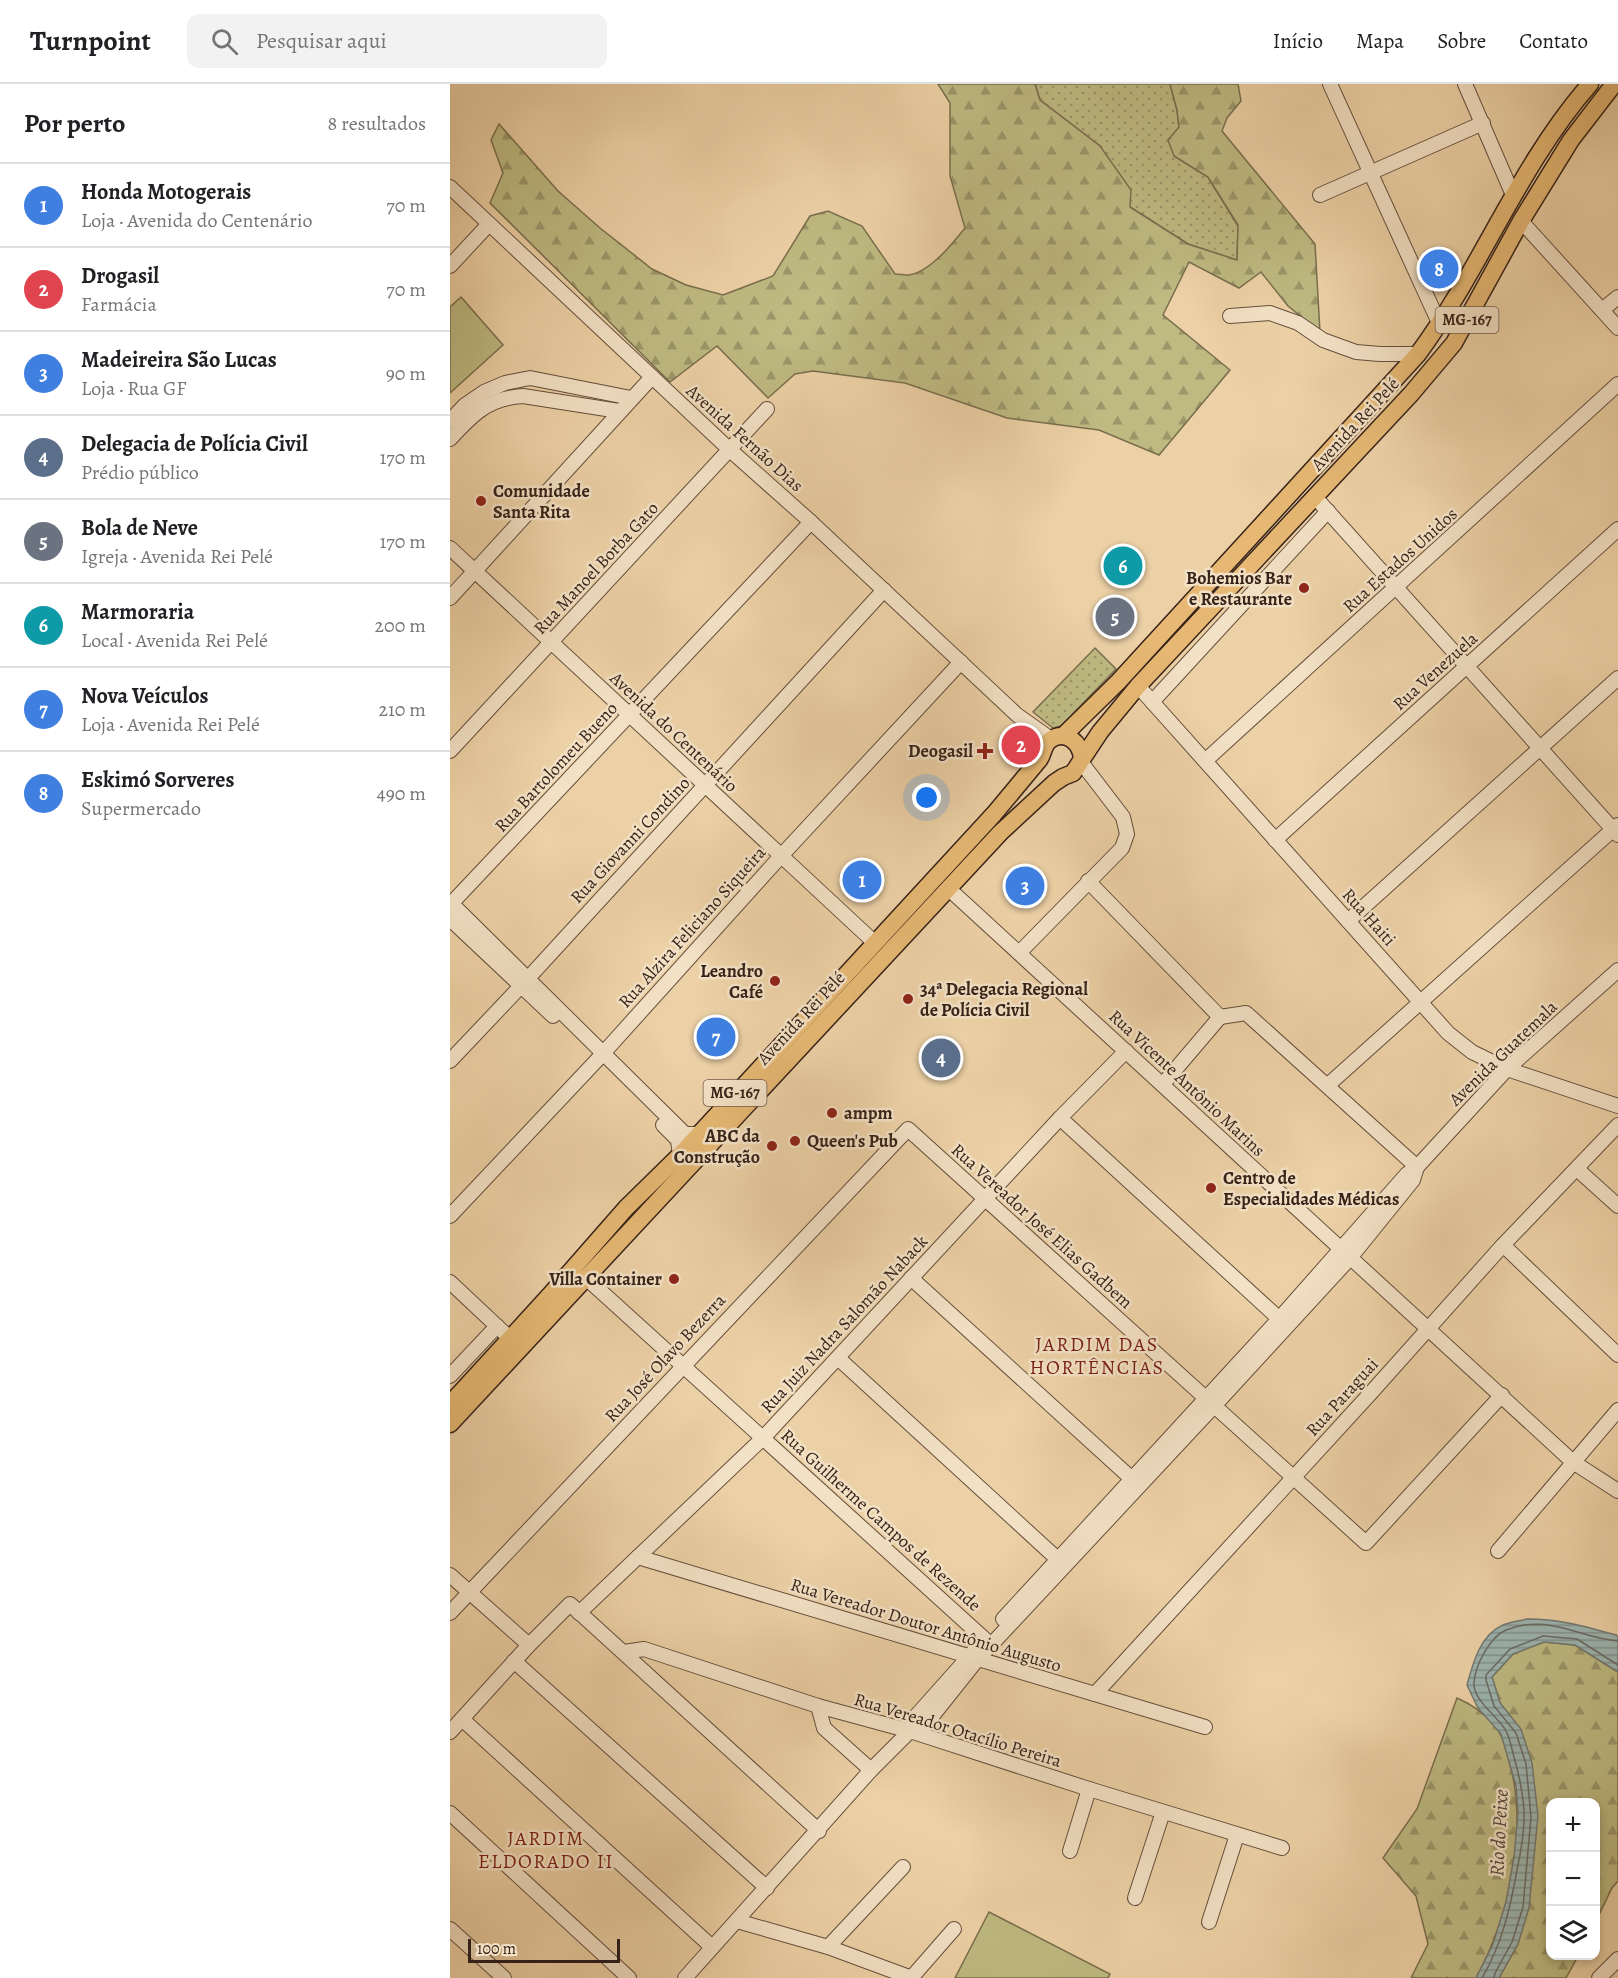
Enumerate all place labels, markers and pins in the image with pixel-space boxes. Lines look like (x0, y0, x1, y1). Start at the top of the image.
pin: 8 (1420, 246, 1458, 291)
place label: Comunidade Santa Rita (493, 479, 590, 524)
marker: Comunidade Santa Rita (474, 494, 488, 508)
pin: 6 (1104, 544, 1142, 588)
place label: Bohemios Bar e Restaurante (1186, 566, 1293, 611)
marker: Bohemios Bar e Restaurante (1297, 581, 1311, 595)
pin: 5 (1096, 594, 1134, 640)
pin: 2 (1002, 722, 1040, 768)
place label: Deogasil (908, 739, 973, 763)
marker: Deogasil (978, 744, 992, 758)
pin: 1 (842, 858, 882, 902)
pin: 3 (1006, 864, 1044, 908)
place label: Leandro Café (700, 959, 763, 1004)
marker: Leandro Café (768, 974, 782, 988)
place label: 34ª Delegacia Regional de Polícia Civil (920, 977, 1088, 1022)
marker: 34ª Delegacia Regional de Polícia Civil (901, 992, 915, 1006)
pin: 7 (696, 1014, 736, 1060)
pin: 4 (922, 1036, 960, 1080)
place label: ampm (844, 1101, 893, 1125)
marker: ampm (825, 1106, 839, 1120)
place label: ABC da Construção (674, 1124, 760, 1169)
place label: Queen's Pub (807, 1129, 898, 1153)
marker: Queen's Pub (788, 1134, 802, 1148)
marker: ABC da Construção (765, 1139, 779, 1153)
place label: Centro de Especialidades Médicas (1223, 1166, 1399, 1211)
marker: Centro de Especialidades Médicas (1204, 1181, 1218, 1195)
place label: Villa Container (548, 1267, 663, 1291)
marker: Villa Container (667, 1272, 681, 1286)

